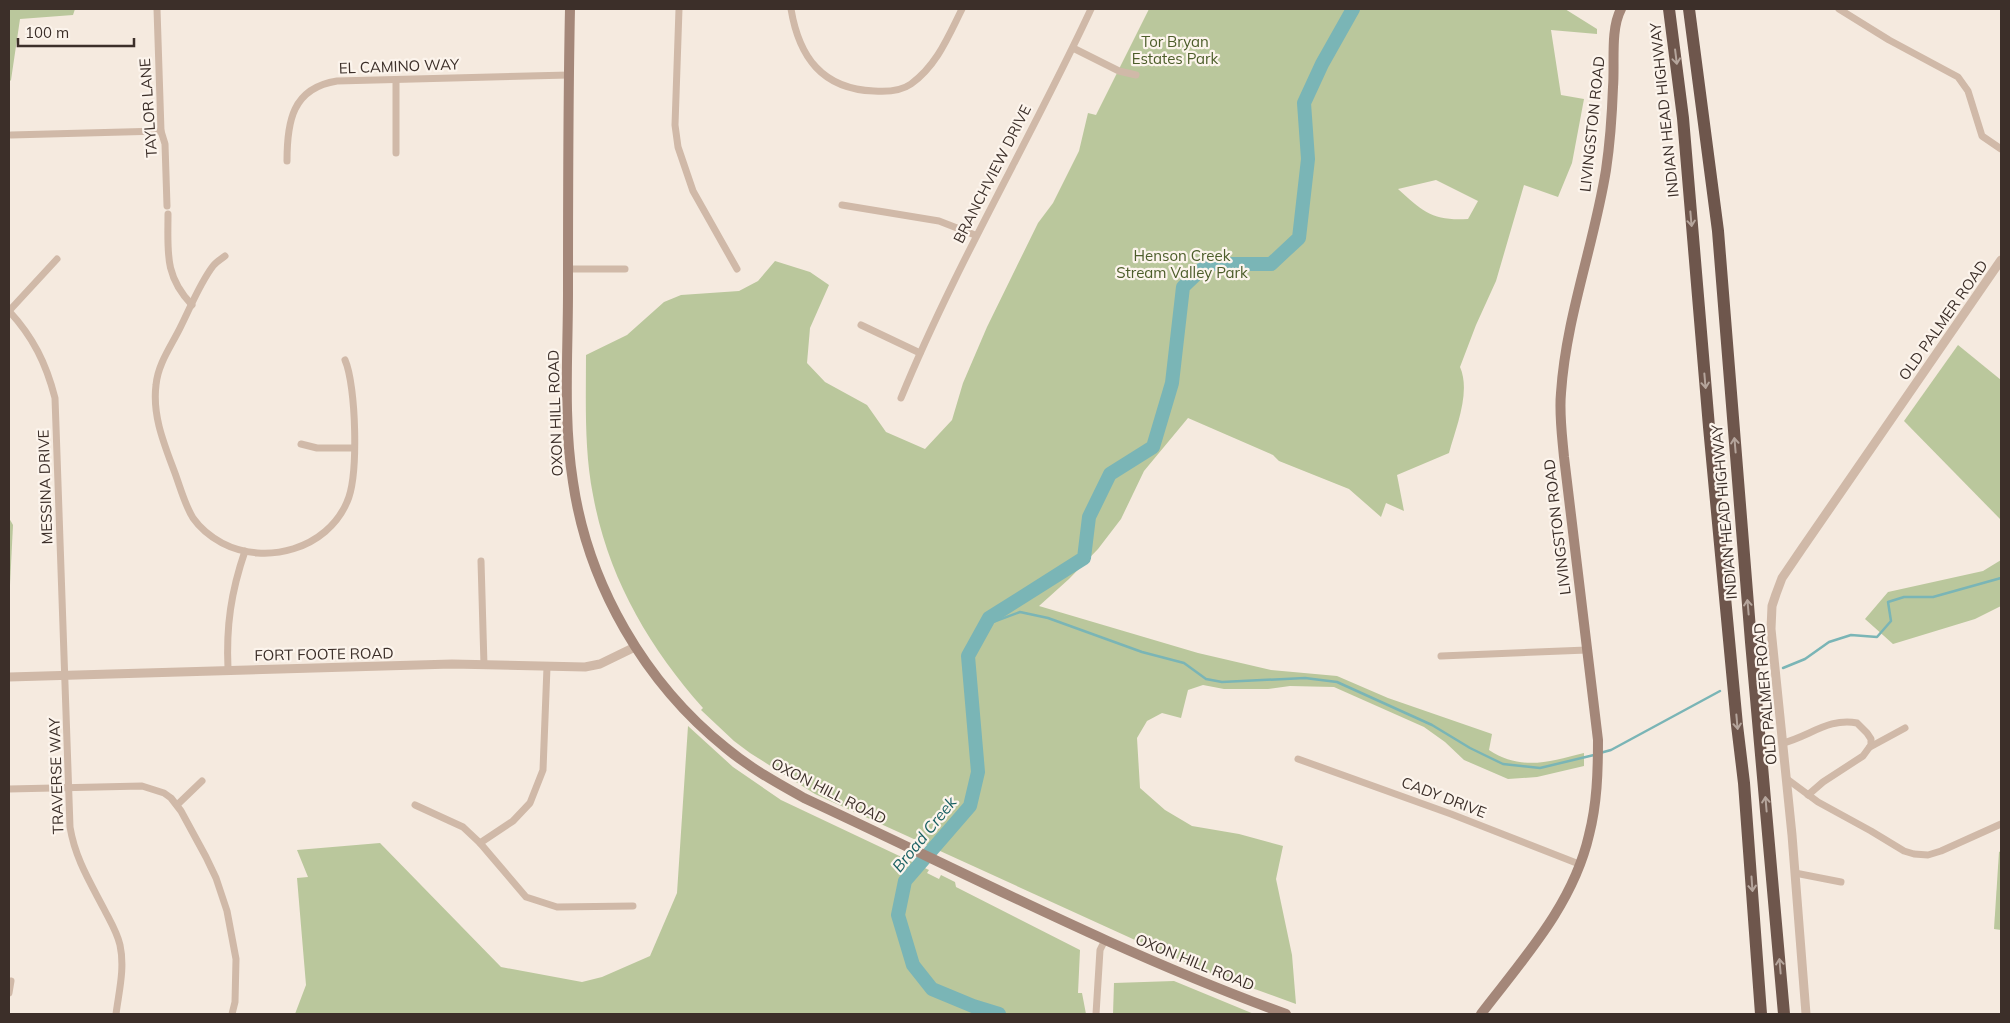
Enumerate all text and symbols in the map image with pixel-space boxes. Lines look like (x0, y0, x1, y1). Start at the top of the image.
scale bar (18, 15, 134, 47)
street label: INDIAN HEAD HIGHWAY (1645, 21, 1683, 198)
text: 100 m (25, 23, 69, 42)
park label: Tor Bryan Estates Park (1132, 32, 1219, 68)
one-way arrow (1671, 49, 1681, 65)
street label: EL CAMINO WAY (339, 54, 460, 78)
street label: LIVINGSTON ROAD (1575, 55, 1609, 193)
street label: TAYLOR LANE (135, 57, 161, 158)
street label: BRANCHVIEW DRIVE (949, 101, 1035, 246)
one-way arrow (1687, 210, 1696, 226)
park label: Henson Creek Stream Valley Park (1116, 246, 1248, 282)
street label: OLD PALMER ROAD (1894, 256, 1992, 384)
street label: OXON HILL ROAD (543, 349, 567, 477)
one-way arrow (1700, 372, 1710, 388)
street label: INDIAN HEAD HIGHWAY (1707, 423, 1741, 600)
street label: MESSINA DRIVE (33, 429, 57, 545)
one-way arrow (1730, 437, 1740, 453)
street label: LIVINGSTON ROAD (1539, 458, 1575, 596)
one-way arrow (1743, 599, 1752, 615)
street label: OLD PALMER ROAD (1749, 622, 1781, 766)
street label: FORT FOOTE ROAD (254, 643, 394, 665)
one-way arrow (1732, 714, 1742, 730)
street label: TRAVERSE WAY (44, 717, 68, 834)
street label: OXON HILL ROAD (768, 754, 890, 828)
street label: CADY DRIVE (1399, 772, 1489, 822)
water label: Broad Creek (887, 792, 961, 876)
one-way arrow (1761, 796, 1771, 812)
one-way arrow (1747, 876, 1756, 892)
street label: OXON HILL ROAD (1133, 929, 1257, 995)
one-way arrow (1775, 958, 1785, 974)

